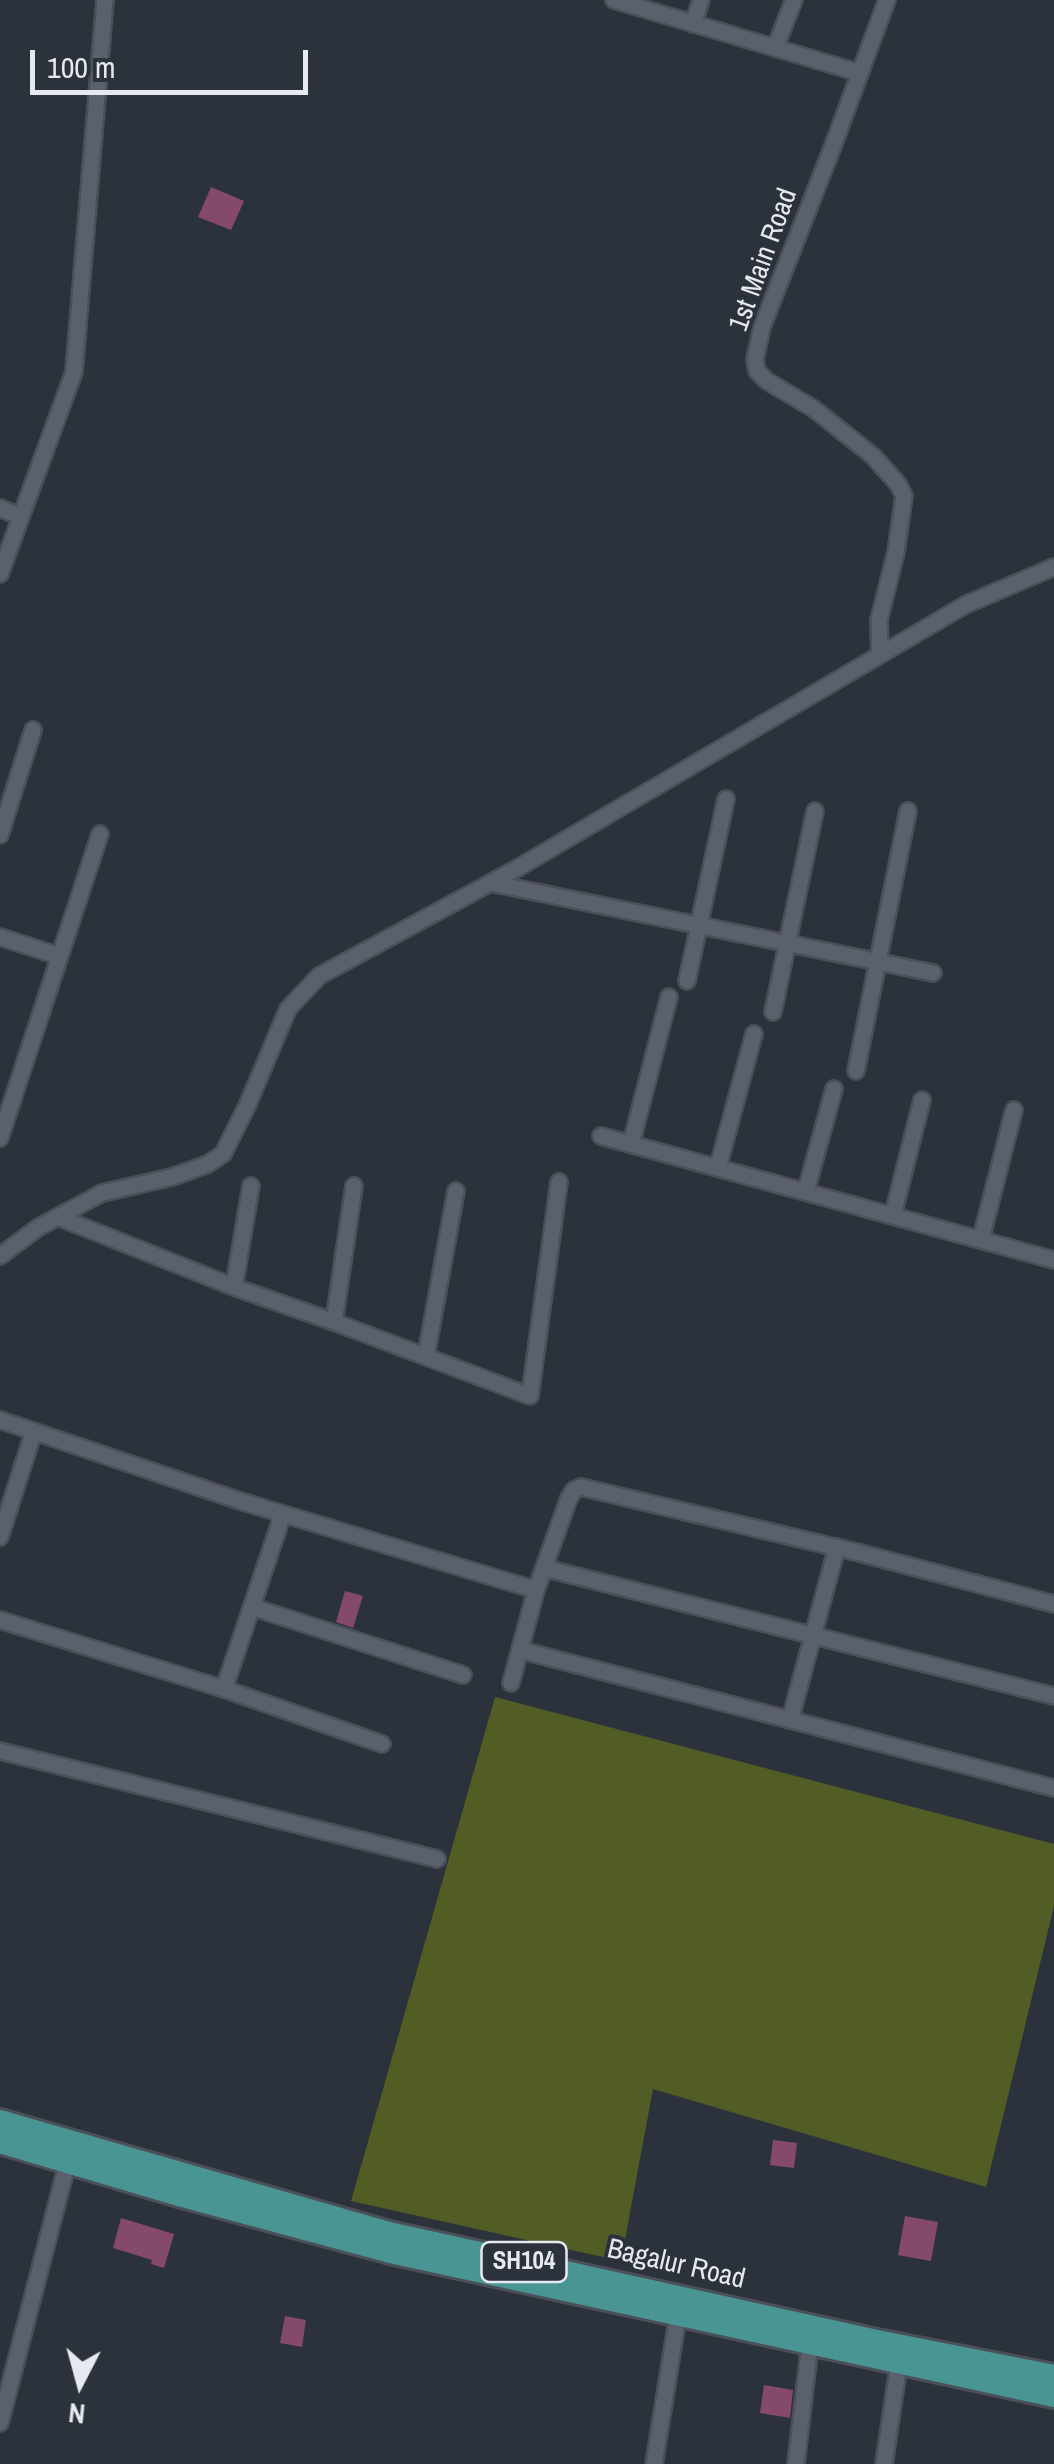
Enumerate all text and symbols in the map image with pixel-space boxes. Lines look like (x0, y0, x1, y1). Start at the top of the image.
scale bar (35, 30, 312, 92)
text: 100 m (47, 47, 115, 87)
street label: 1st Main Road (723, 184, 805, 336)
street label: Bagalur Road (604, 2233, 748, 2297)
road number: SH104 (482, 2242, 566, 2282)
north arrow (30, 2334, 130, 2434)
text: N (67, 2394, 87, 2434)

